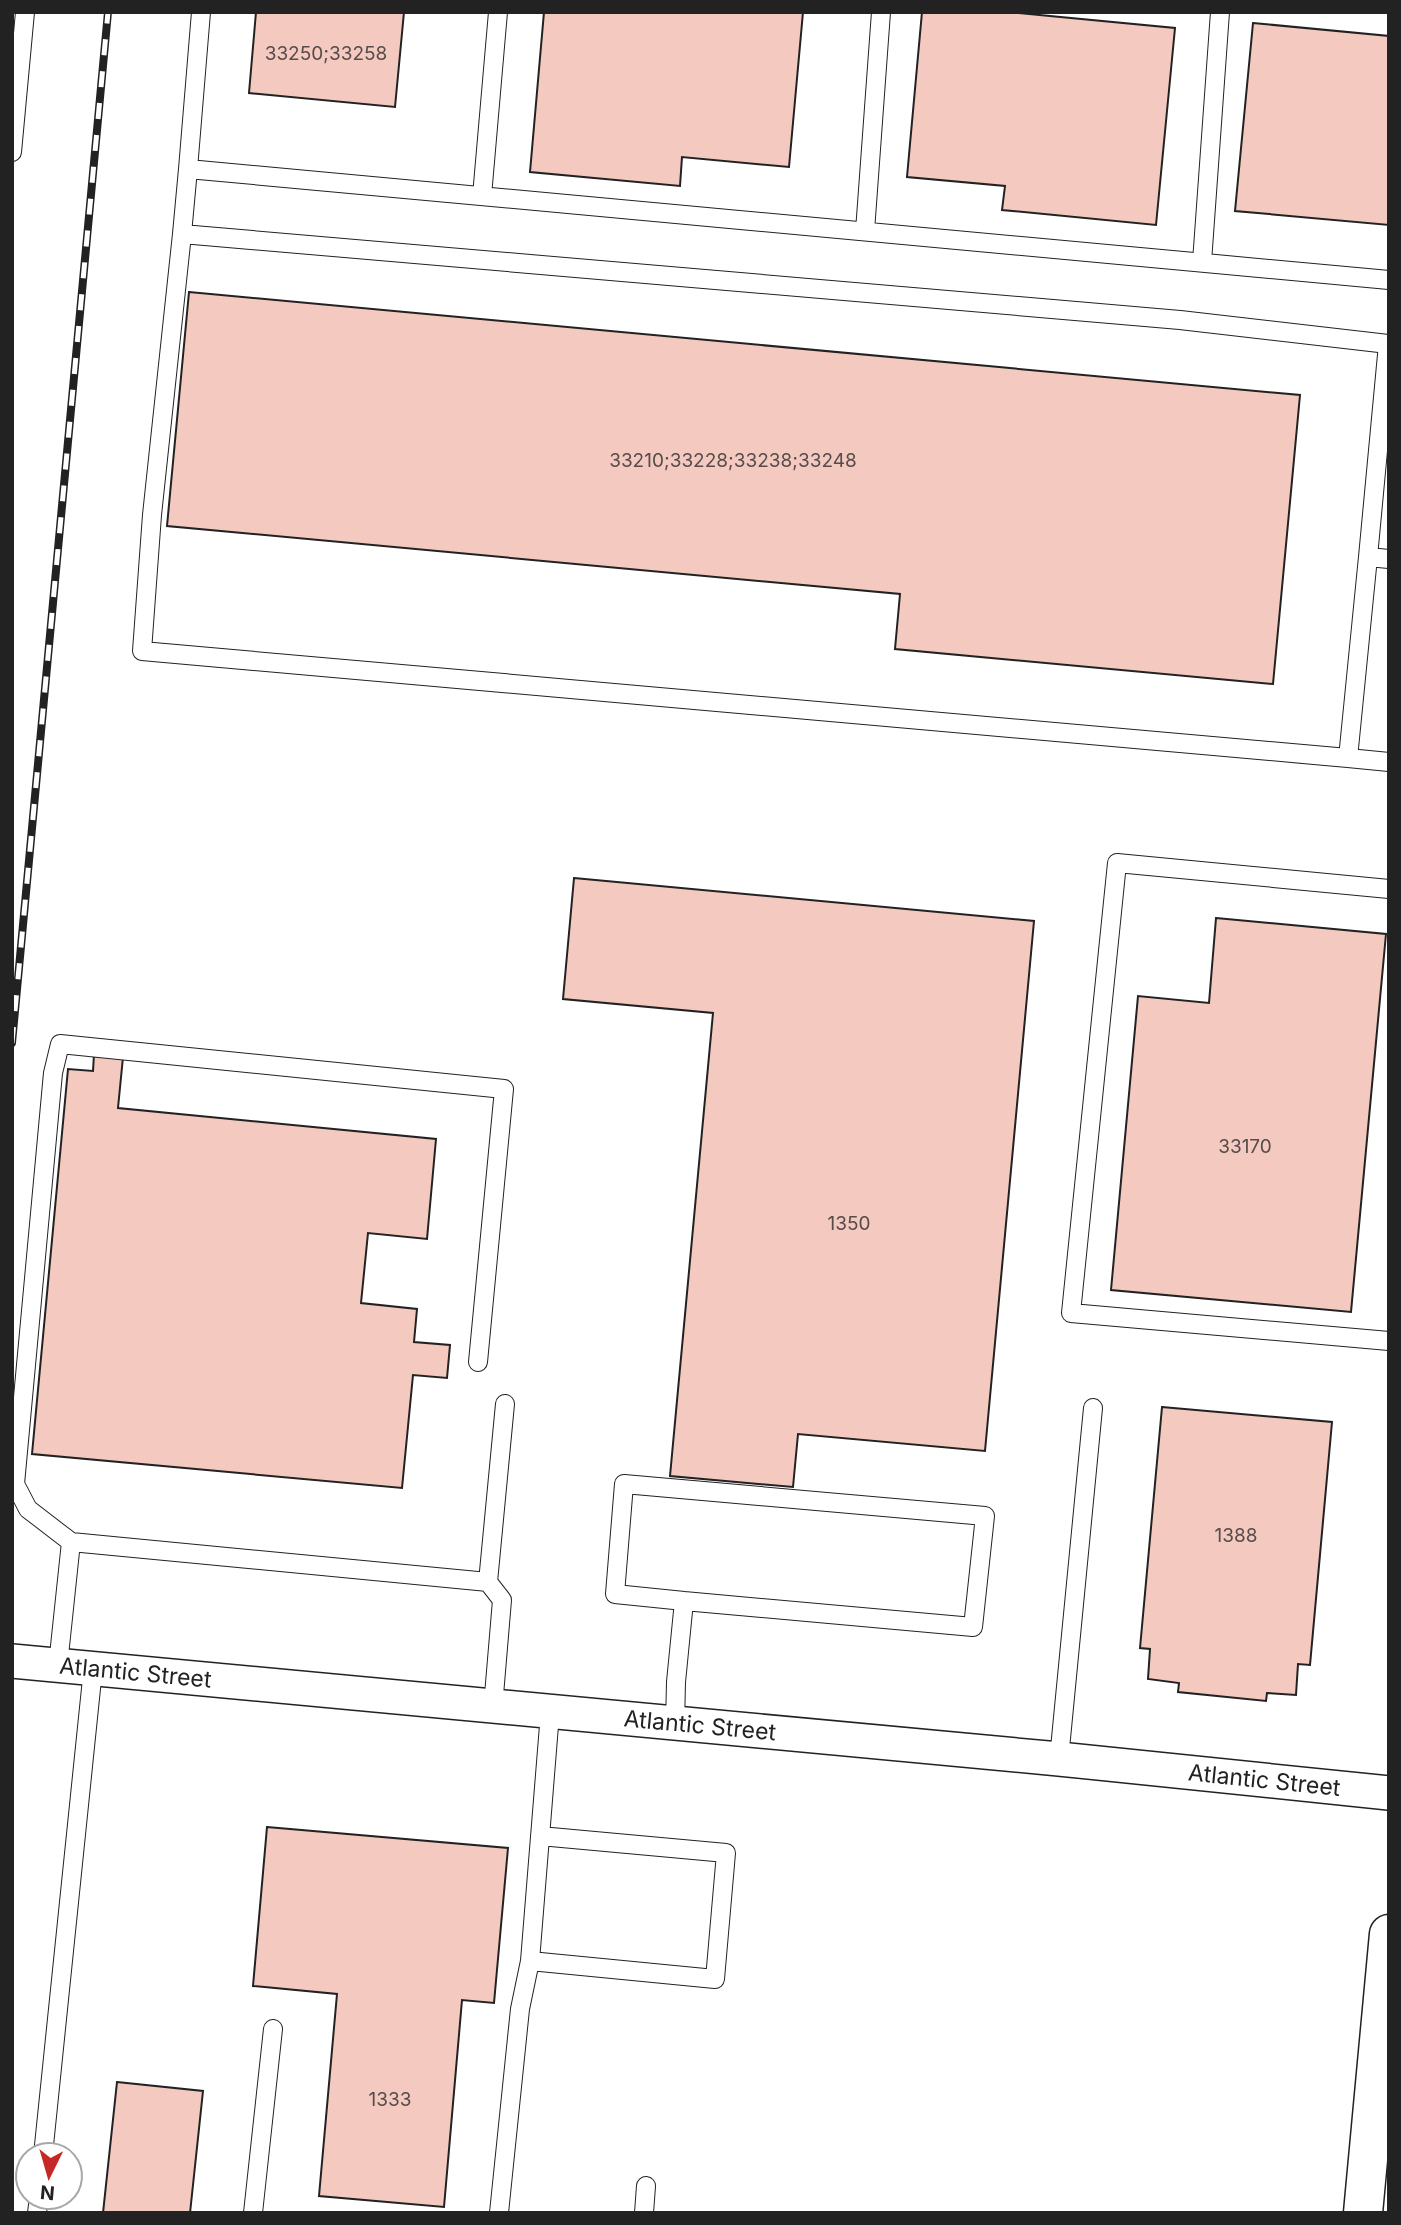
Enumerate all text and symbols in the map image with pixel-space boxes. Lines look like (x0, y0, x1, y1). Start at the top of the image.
house number: 33250;33258 (265, 42, 387, 65)
house number: 33210;33228;33238;33248 (609, 449, 857, 472)
house number: 33170 (1218, 1135, 1272, 1158)
house number: 1350 (827, 1212, 871, 1235)
house number: 1388 (1215, 1524, 1257, 1547)
street label: Atlantic Street (58, 1652, 213, 1694)
street label: Atlantic Street (623, 1704, 778, 1746)
street label: Atlantic Street (1187, 1758, 1342, 1802)
house number: 1333 (369, 2088, 411, 2111)
north arrow (14, 2141, 84, 2211)
text: N (39, 2180, 56, 2205)

